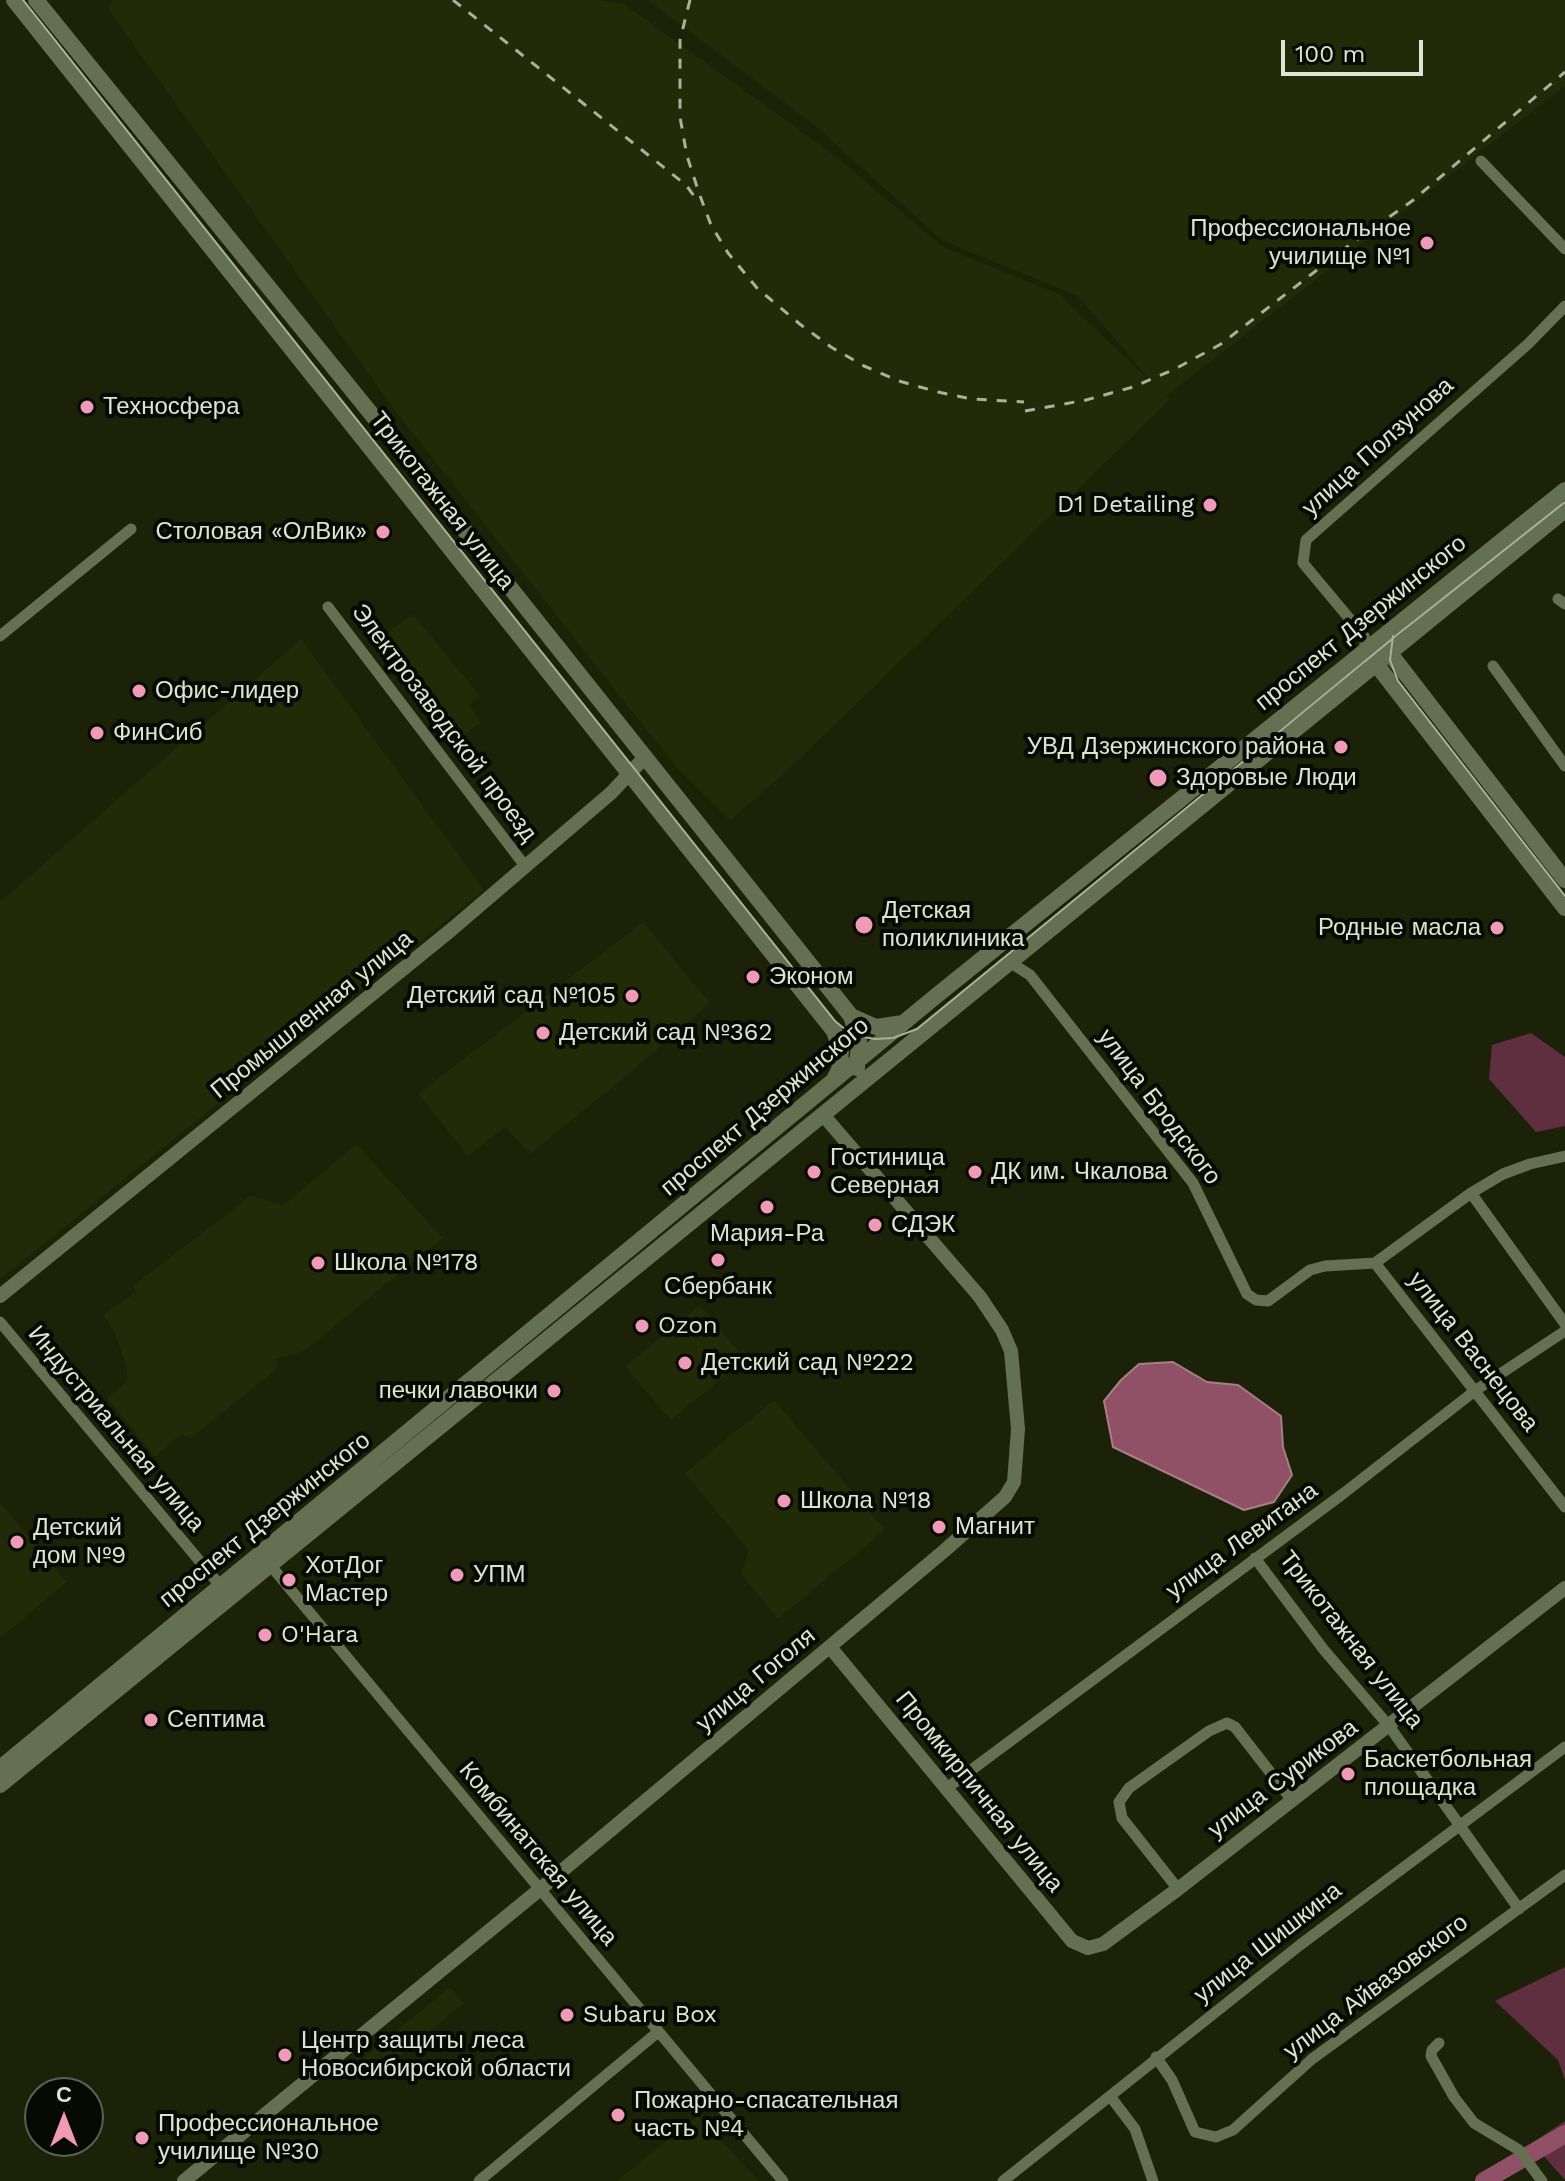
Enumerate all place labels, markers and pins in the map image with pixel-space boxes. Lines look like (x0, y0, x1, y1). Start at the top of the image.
place label: Профессиональное училище №1 (1190, 215, 1411, 271)
marker: Профессиональное училище №1 (1418, 234, 1436, 252)
place label: Техносфера (103, 393, 240, 421)
marker: Техносфера (78, 398, 96, 416)
place label: D1 Detailing (1057, 491, 1194, 519)
marker: D1 Detailing (1201, 496, 1219, 514)
place label: Столовая «ОлВик» (156, 518, 367, 546)
marker: Столовая «ОлВик» (374, 523, 392, 541)
place label: Офис-лидер (155, 677, 299, 705)
marker: Офис-лидер (130, 682, 148, 700)
place label: ФинСиб (113, 719, 202, 747)
marker: ФинСиб (88, 724, 106, 742)
place label: УВД Дзержинского района (1027, 733, 1325, 761)
marker: УВД Дзержинского района (1332, 738, 1350, 756)
place label: Здоровые Люди (1176, 764, 1357, 792)
marker: Здоровые Люди (1147, 767, 1169, 789)
place label: Детская поликлиника (882, 897, 1024, 953)
marker: Детская поликлиника (853, 914, 875, 936)
place label: Родные масла (1318, 914, 1481, 942)
marker: Родные масла (1488, 919, 1506, 937)
place label: Эконом (769, 963, 853, 991)
marker: Эконом (744, 968, 762, 986)
place label: Детский сад №105 (407, 982, 616, 1010)
marker: Детский сад №105 (623, 987, 641, 1005)
place label: Детский сад №362 (559, 1019, 772, 1047)
marker: Детский сад №362 (534, 1024, 552, 1042)
place label: Гостиница Северная (830, 1144, 945, 1200)
place label: ДК им. Чкалова (991, 1158, 1168, 1186)
marker: Гостиница Северная (805, 1163, 823, 1181)
marker: ДК им. Чкалова (966, 1163, 984, 1181)
marker: Мария-Ра (758, 1198, 776, 1216)
place label: СДЭК (891, 1211, 955, 1239)
marker: СДЭК (866, 1216, 884, 1234)
place label: Мария-Ра (710, 1220, 824, 1248)
place label: Школа №178 (334, 1249, 479, 1277)
marker: Сбербанк (709, 1251, 727, 1269)
marker: Школа №178 (309, 1254, 327, 1272)
place label: Сбербанк (664, 1273, 772, 1301)
place label: Ozon (658, 1312, 718, 1340)
marker: Ozon (633, 1317, 651, 1335)
place label: Детский сад №222 (701, 1349, 914, 1377)
marker: Детский сад №222 (676, 1354, 694, 1372)
place label: печки лавочки (379, 1377, 538, 1405)
marker: печки лавочки (545, 1382, 563, 1400)
place label: Школа №18 (800, 1487, 932, 1515)
marker: Школа №18 (775, 1492, 793, 1510)
place label: Магнит (955, 1513, 1035, 1541)
place label: Детский дом №9 (33, 1514, 126, 1570)
marker: Магнит (930, 1518, 948, 1536)
marker: Детский дом №9 (8, 1533, 26, 1551)
place label: ХотДог Мастер (305, 1552, 388, 1608)
place label: УПМ (473, 1561, 525, 1589)
marker: УПМ (448, 1566, 466, 1584)
marker: ХотДог Мастер (280, 1571, 298, 1589)
place label: O'Hara (281, 1621, 359, 1649)
marker: O'Hara (256, 1626, 274, 1644)
place label: Септима (167, 1706, 265, 1734)
marker: Септима (142, 1711, 160, 1729)
place label: Баскетбольная площадка (1364, 1746, 1532, 1802)
marker: Баскетбольная площадка (1339, 1765, 1357, 1783)
place label: Subaru Box (583, 2001, 717, 2029)
marker: Subaru Box (558, 2006, 576, 2024)
place label: Центр защиты леса Новосибирской области (301, 2027, 571, 2083)
marker: Центр защиты леса Новосибирской области (276, 2046, 294, 2064)
place label: Пожарно-спасательная часть №4 (634, 2087, 898, 2143)
marker: Пожарно-спасательная часть №4 (609, 2106, 627, 2124)
place label: Профессиональное училище №30 (158, 2110, 379, 2166)
marker: Профессиональное училище №30 (133, 2129, 151, 2147)

